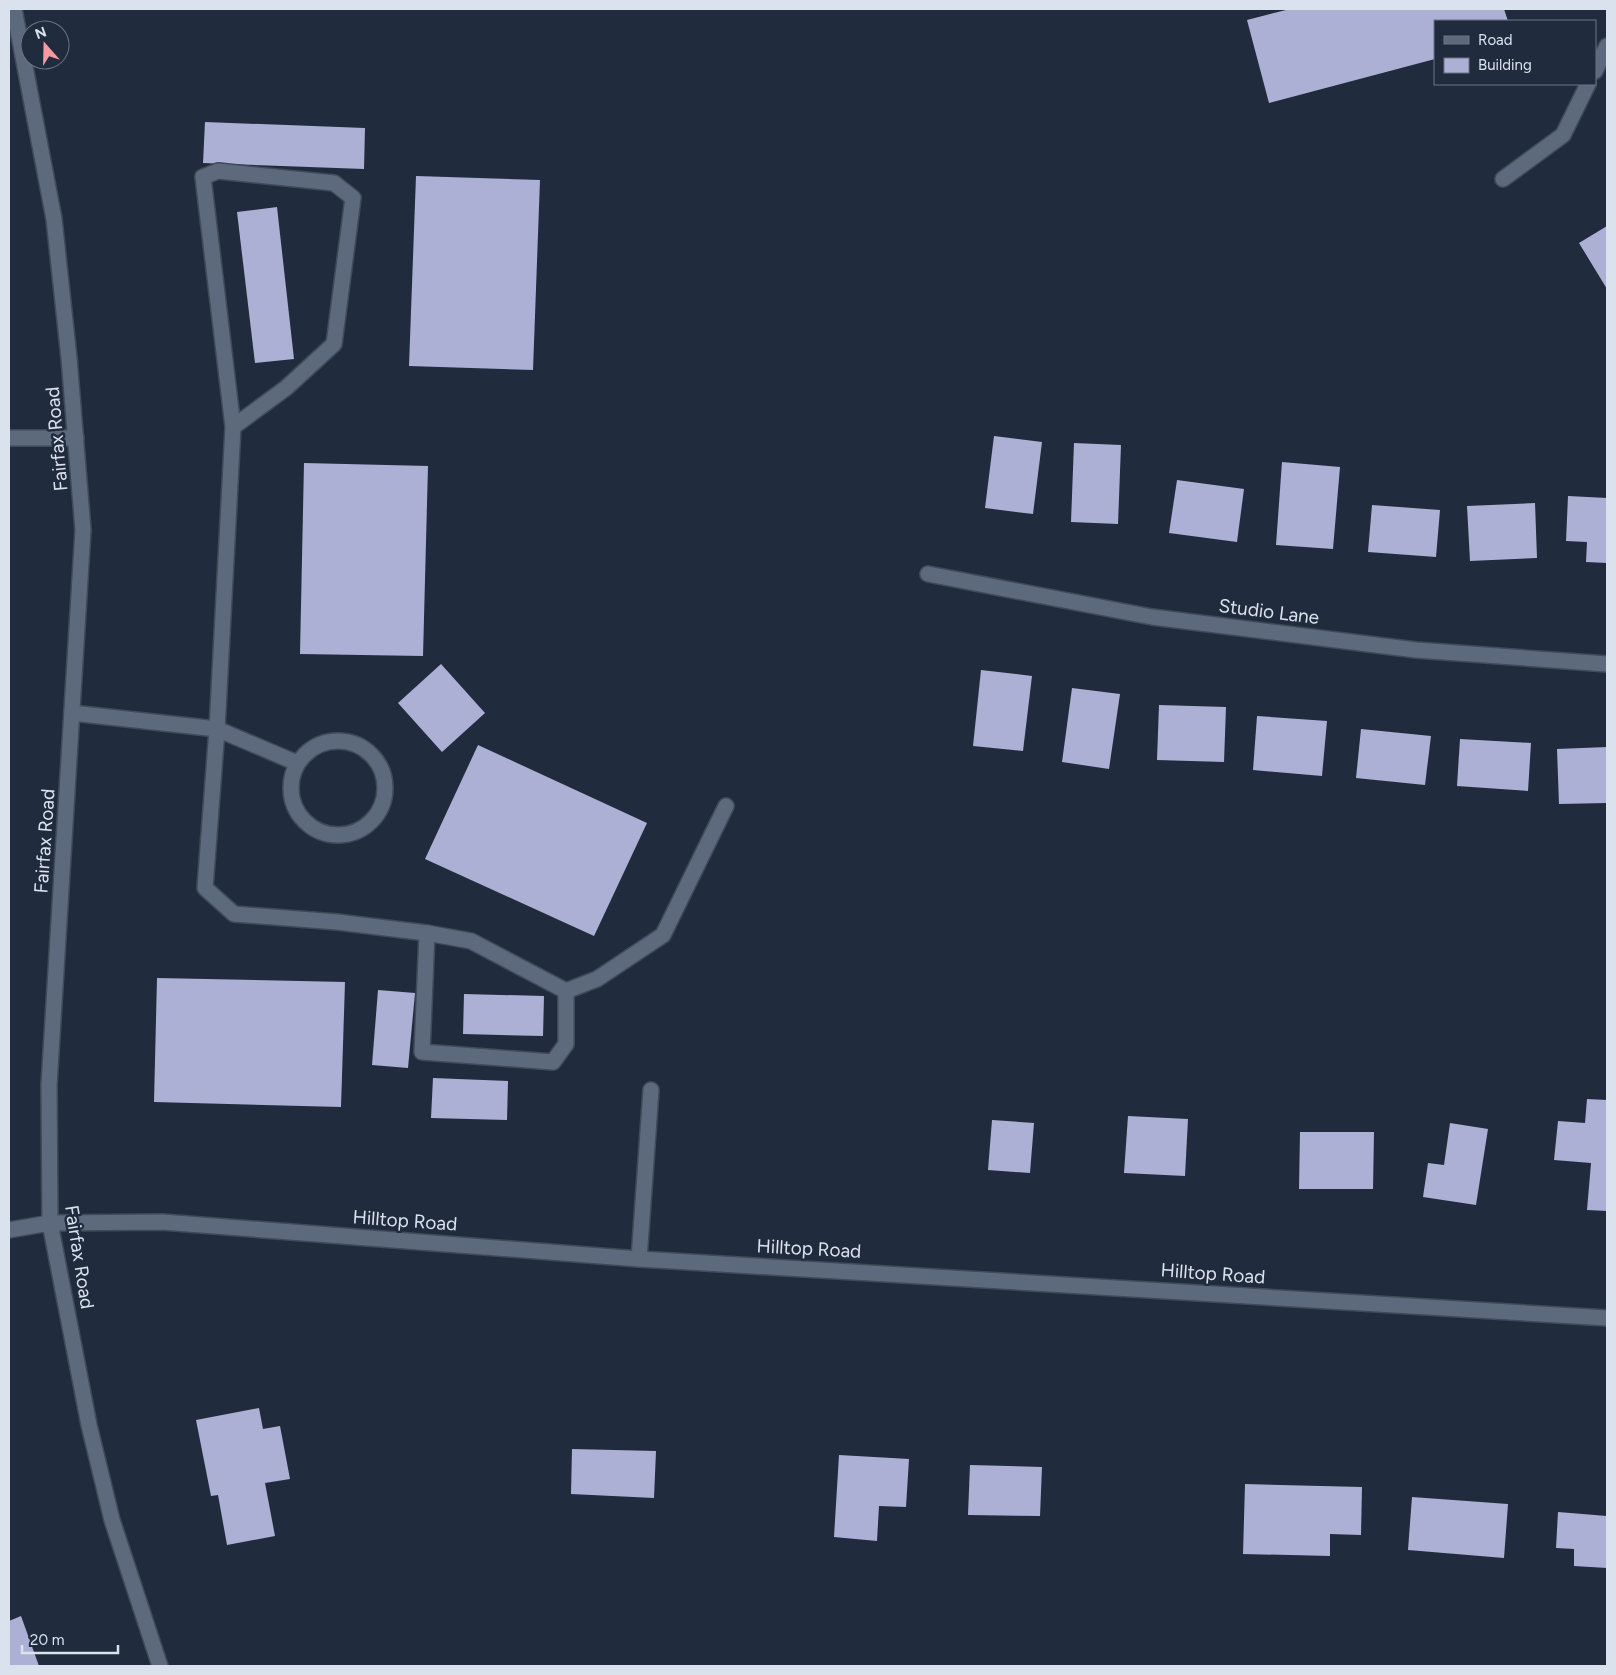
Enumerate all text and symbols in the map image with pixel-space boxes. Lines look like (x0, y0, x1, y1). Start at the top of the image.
north arrow (20, 20, 70, 70)
legend (1434, 20, 1596, 85)
text: N (33, 23, 49, 43)
text: Road (1478, 31, 1513, 49)
text: Building (1478, 56, 1532, 74)
street label: Fairfax Road (40, 386, 73, 492)
street label: Studio Lane (1217, 594, 1321, 629)
street label: Fairfax Road (29, 788, 60, 894)
street label: Fairfax Road (60, 1204, 99, 1311)
street label: Hilltop Road (352, 1205, 458, 1236)
street label: Hilltop Road (756, 1234, 862, 1263)
street label: Hilltop Road (1160, 1258, 1266, 1289)
scale bar (22, 1622, 119, 1654)
text: 20 m (30, 1631, 64, 1649)

